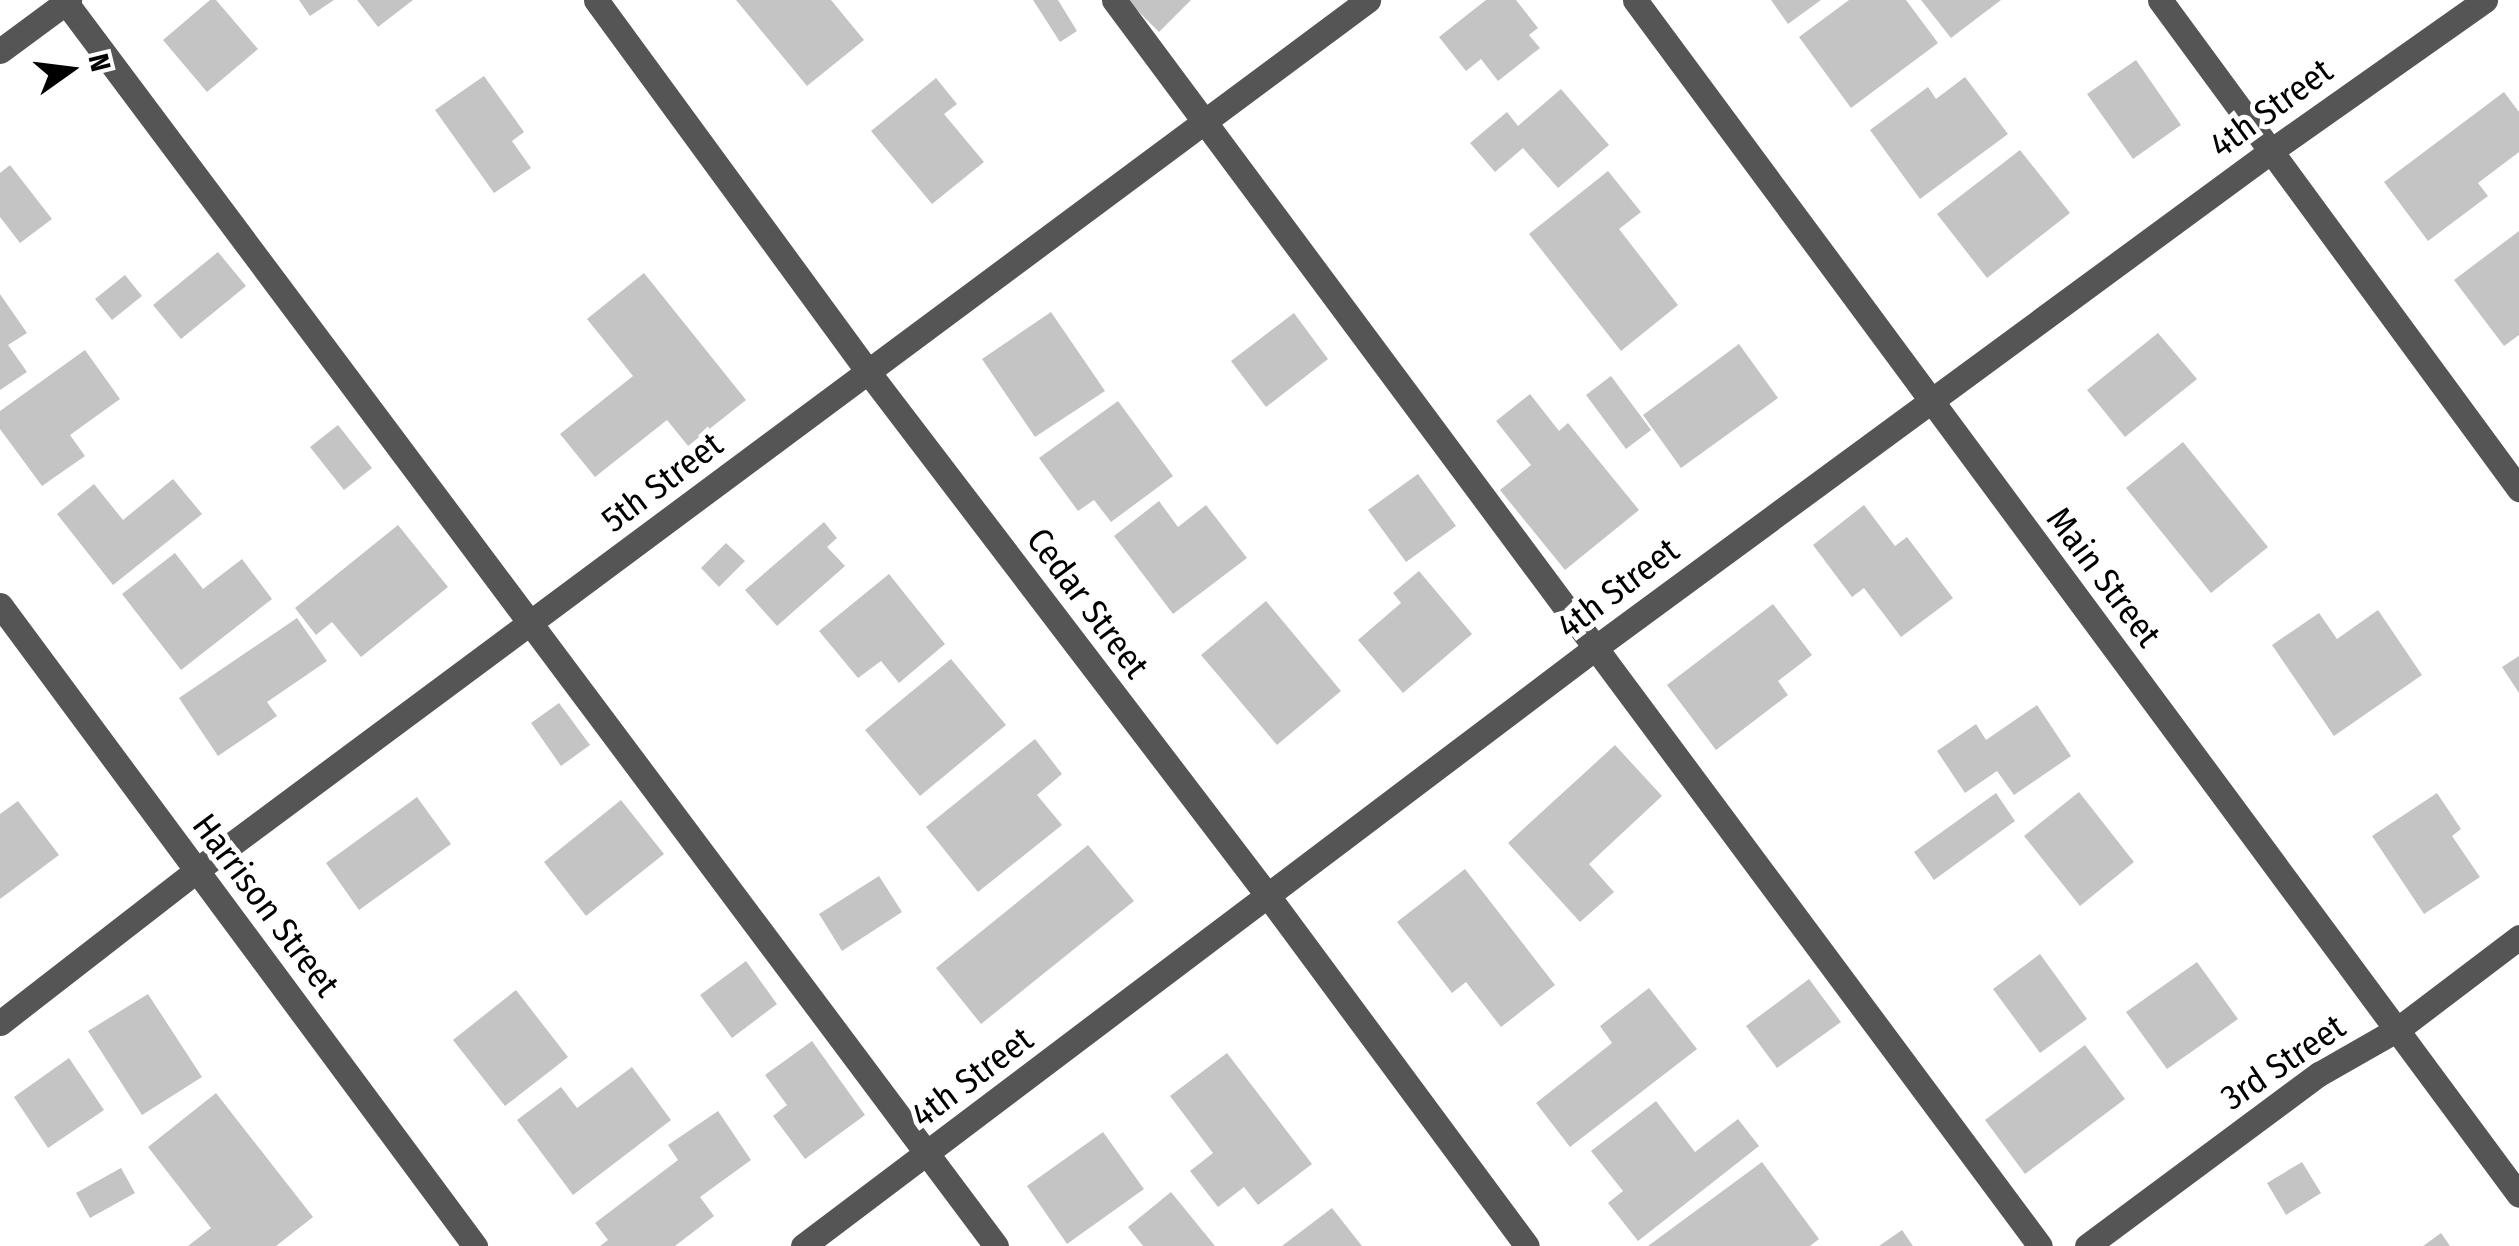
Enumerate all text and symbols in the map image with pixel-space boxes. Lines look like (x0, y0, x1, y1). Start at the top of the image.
north arrow (20, 20, 120, 120)
text: N (82, 50, 118, 75)
street label: 4th Street (2202, 50, 2340, 166)
street label: 5th Street (593, 423, 731, 541)
street label: Main Street (2038, 499, 2170, 655)
street label: Cedar Street (1018, 520, 1158, 686)
street label: 4th Street (1549, 529, 1687, 647)
street label: Harrison Street (184, 805, 348, 1005)
street label: 3rd Street (2213, 1005, 2353, 1119)
street label: 4th Street (903, 1018, 1041, 1136)

